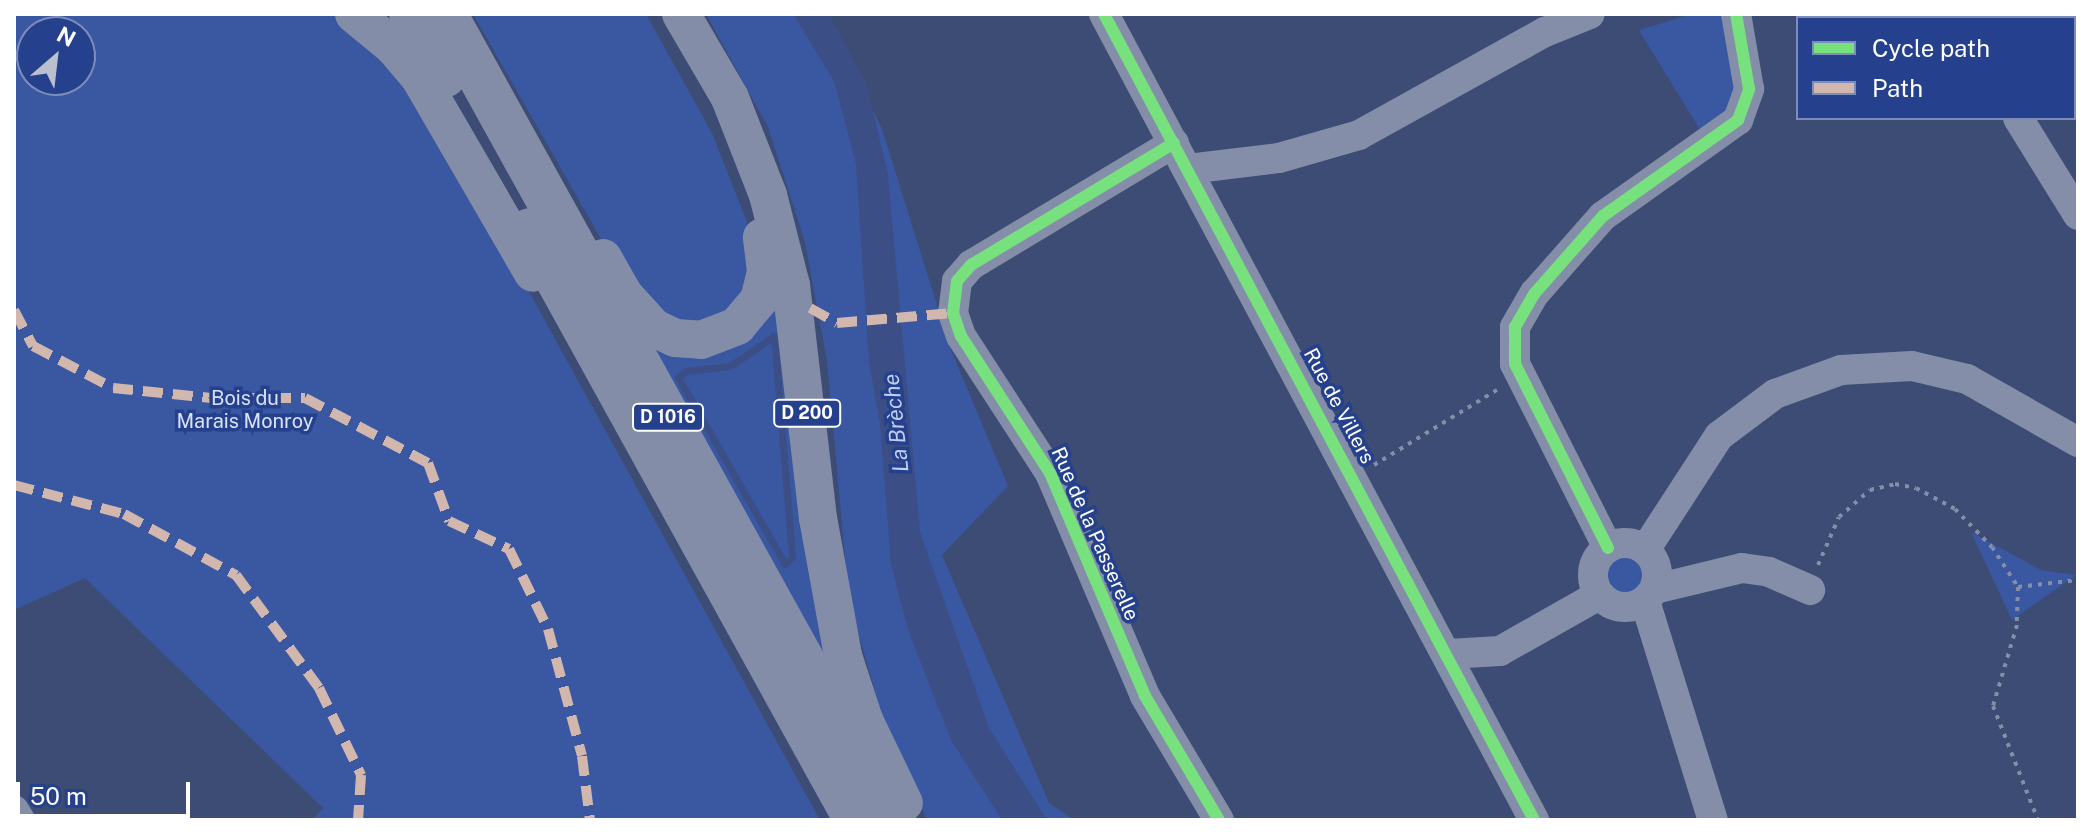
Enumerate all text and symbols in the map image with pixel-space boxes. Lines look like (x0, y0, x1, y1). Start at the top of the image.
north arrow (16, 16, 96, 96)
legend (1796, 16, 2076, 120)
text: N (53, 21, 80, 52)
text: Cycle path (1872, 34, 1990, 62)
text: Path (1872, 74, 1923, 102)
street label: Rue de Villers (1298, 344, 1380, 468)
water label: La Brèche (878, 372, 914, 474)
park label: Bois du Marais Monroy (176, 386, 314, 433)
road number: D 200 (773, 399, 841, 427)
road number: D 1016 (632, 403, 704, 431)
street label: Rue de la Passerelle (1046, 443, 1144, 625)
scale bar (20, 766, 194, 816)
text: 50 m (30, 782, 87, 810)

